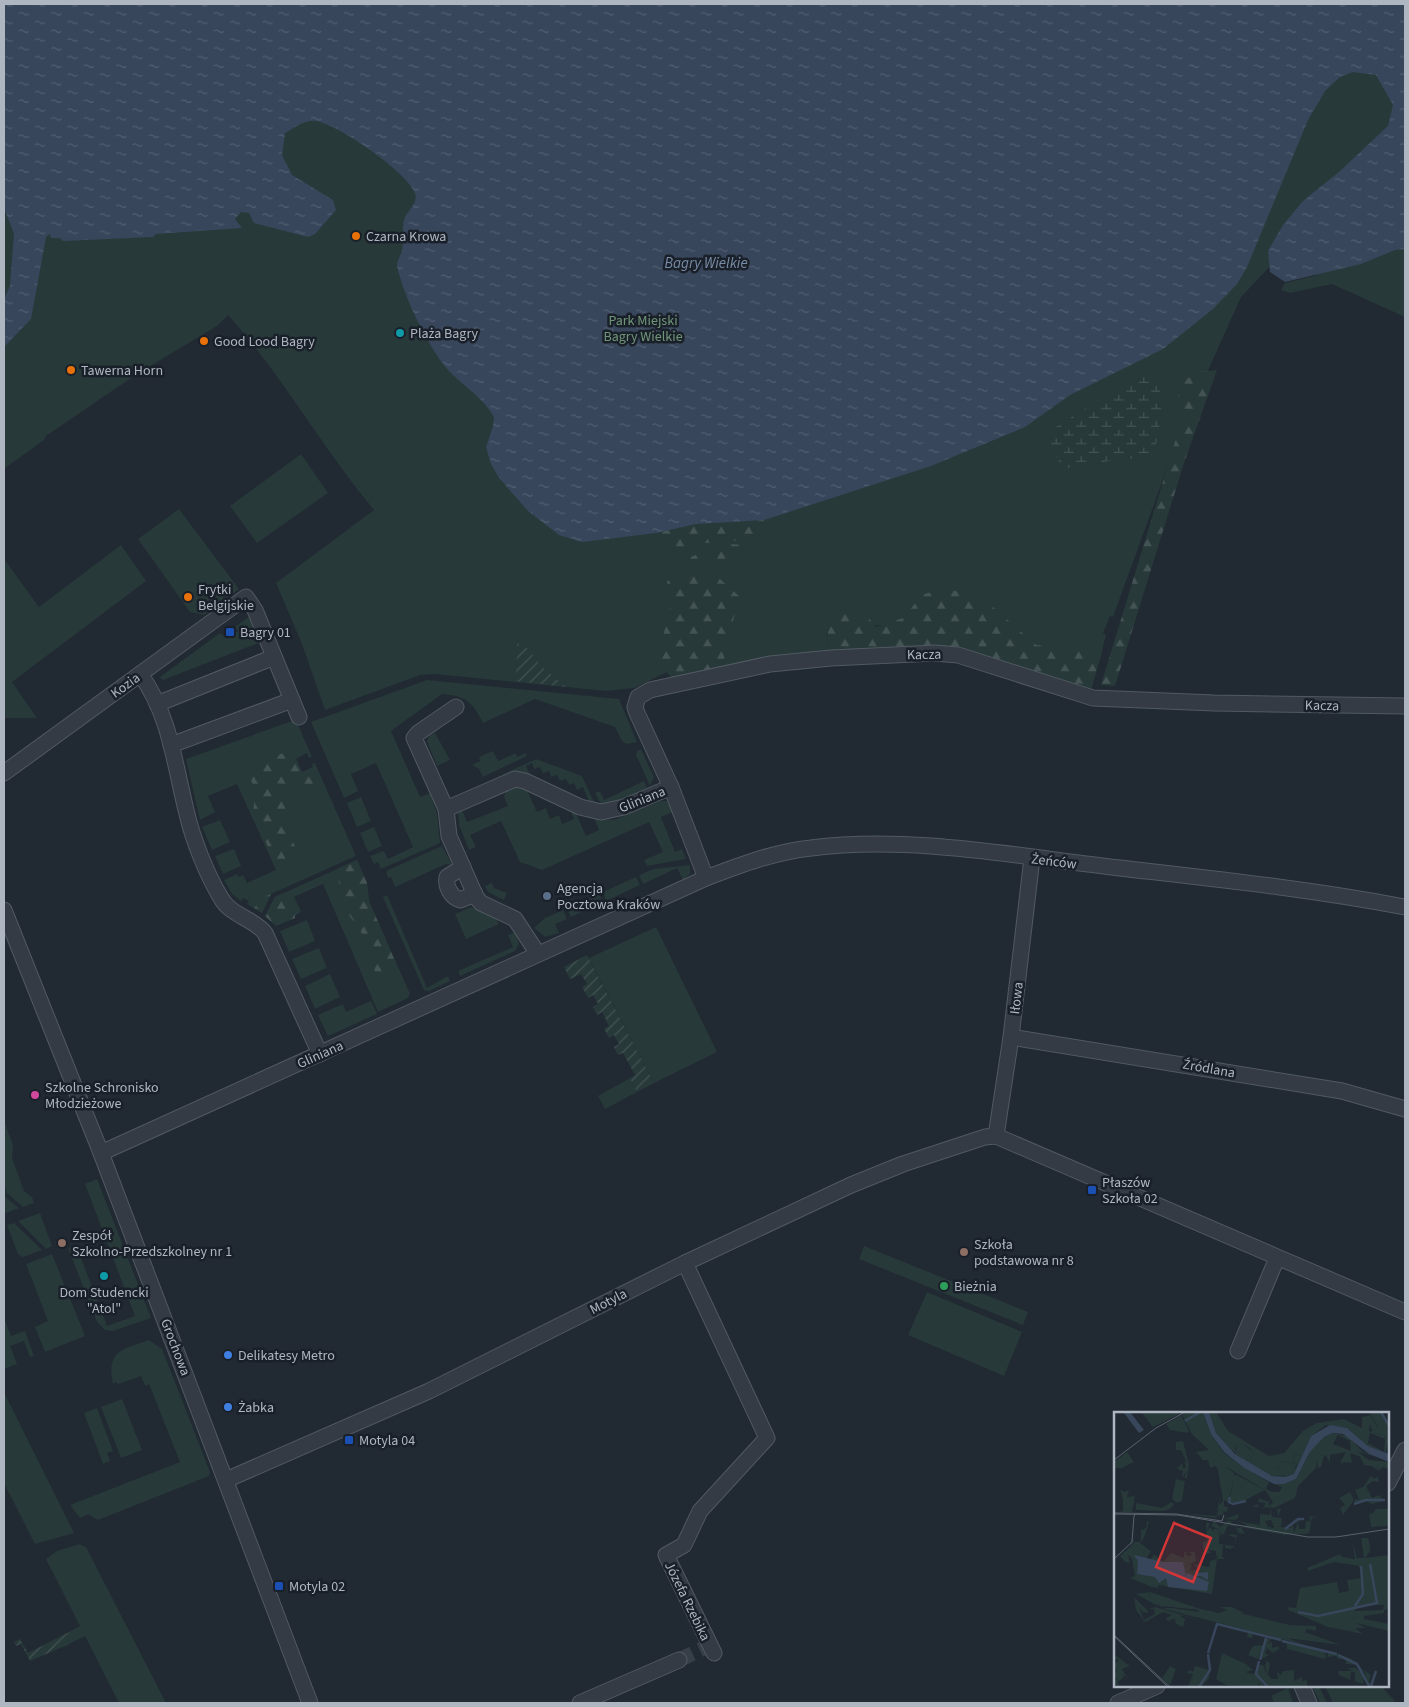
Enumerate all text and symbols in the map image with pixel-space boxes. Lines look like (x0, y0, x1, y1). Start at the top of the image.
place label: Czarna Krowa (366, 227, 446, 247)
marker: Czarna Krowa (350, 230, 362, 242)
water label: Bagry Wielkie (664, 253, 748, 274)
park label: Park Miejski Bagry Wielkie (603, 311, 683, 347)
place label: Plaża Bagry (410, 324, 479, 344)
marker: Plaża Bagry (394, 327, 406, 339)
place label: Good Lood Bagry (214, 332, 315, 352)
marker: Good Lood Bagry (198, 335, 210, 347)
place label: Tawerna Horn (81, 361, 163, 381)
marker: Tawerna Horn (65, 364, 77, 376)
place label: Frytki Belgijskie (198, 580, 254, 616)
marker: Frytki Belgijskie (182, 591, 194, 603)
place label: Bagry 01 (240, 623, 291, 643)
marker: Bagry 01 (224, 626, 236, 638)
street label: Kacza (907, 645, 941, 665)
street label: Kozia (107, 668, 144, 703)
street label: Kacza (1305, 696, 1339, 716)
street label: Gliniana (616, 782, 669, 818)
street label: Żeńców (1030, 849, 1078, 875)
place label: Agencja Pocztowa Kraków (557, 879, 660, 915)
marker: Agencja Pocztowa Kraków (541, 890, 553, 902)
street label: Iłowa (1005, 981, 1029, 1015)
street label: Gliniana (294, 1036, 347, 1074)
street label: Źródlana (1181, 1055, 1237, 1083)
place label: Szkolne Schronisko Młodzieżowe (45, 1078, 159, 1114)
marker: Szkolne Schronisko Młodzieżowe (29, 1089, 41, 1101)
place label: Płaszów Szkoła 02 (1102, 1173, 1158, 1209)
marker: Płaszów Szkoła 02 (1086, 1184, 1098, 1196)
place label: Zespół Szkolno-Przedszkolney nr 1 (72, 1226, 232, 1262)
place label: Szkoła podstawowa nr 8 (974, 1235, 1074, 1271)
marker: Zespół Szkolno-Przedszkolney nr 1 (56, 1237, 68, 1249)
marker: Szkoła podstawowa nr 8 (958, 1246, 970, 1258)
marker: Dom Studencki "Atol" (98, 1270, 110, 1282)
place label: Bieżnia (954, 1277, 997, 1297)
marker: Bieżnia (938, 1280, 950, 1292)
place label: Dom Studencki "Atol" (59, 1283, 149, 1319)
street label: Motyla (586, 1284, 631, 1320)
street label: Grochowa (155, 1316, 195, 1379)
place label: Delikatesy Metro (238, 1346, 335, 1366)
marker: Delikatesy Metro (222, 1349, 234, 1361)
place label: Żabka (238, 1398, 274, 1418)
marker: Żabka (222, 1401, 234, 1413)
inset map (1114, 1412, 1389, 1687)
place label: Motyla 04 (359, 1431, 415, 1451)
marker: Motyla 04 (343, 1434, 355, 1446)
street label: Józefa Rzebika (659, 1558, 715, 1645)
place label: Motyla 02 (289, 1577, 345, 1597)
marker: Motyla 02 (273, 1580, 285, 1592)

